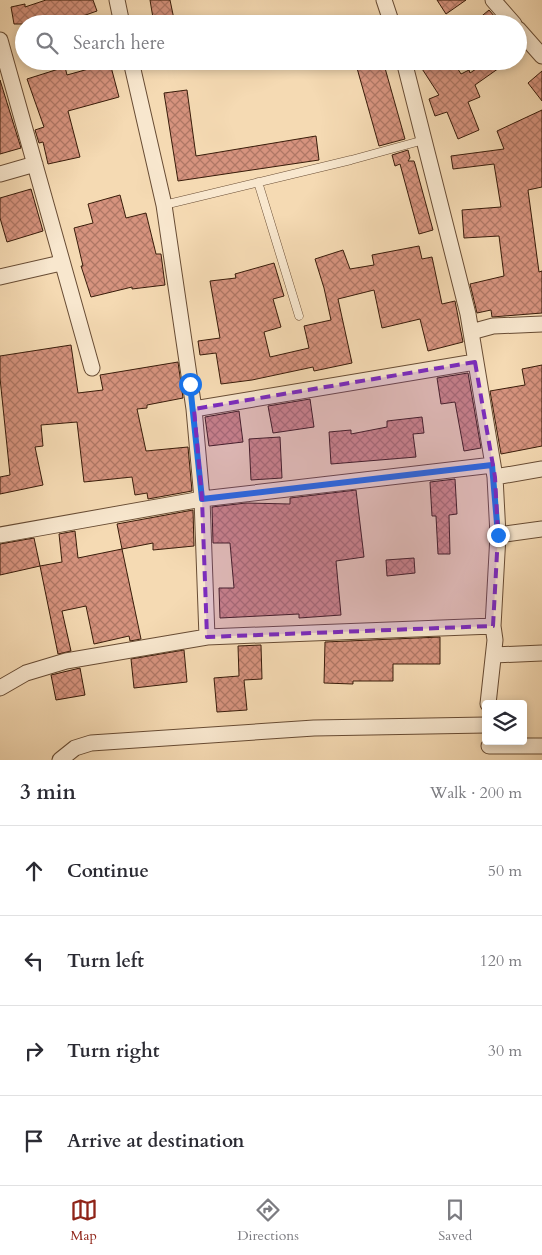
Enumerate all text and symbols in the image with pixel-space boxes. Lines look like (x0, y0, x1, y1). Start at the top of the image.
search box (15, 15, 527, 70)
icon: search (33, 29, 61, 57)
text: Search here (73, 30, 165, 56)
route start (179, 373, 202, 396)
route end (487, 524, 510, 547)
map controls (482, 700, 527, 745)
button: layers (482, 700, 527, 745)
text: 3 min (20, 778, 76, 807)
text: Walk · 200 m (430, 782, 522, 804)
icon: ahead (20, 857, 48, 885)
text: Continue (67, 858, 149, 884)
text: 50 m (488, 860, 522, 882)
icon: left (20, 947, 48, 975)
text: Turn left (67, 948, 144, 974)
text: 120 m (480, 950, 522, 972)
icon: right (20, 1037, 48, 1065)
text: Turn right (67, 1038, 159, 1064)
text: 30 m (488, 1040, 522, 1062)
icon: arrive (20, 1127, 48, 1155)
text: Arrive at destination (67, 1128, 244, 1154)
tab: Map (70, 1196, 98, 1245)
tab: Directions (237, 1196, 299, 1245)
tab: Saved (438, 1196, 472, 1245)

